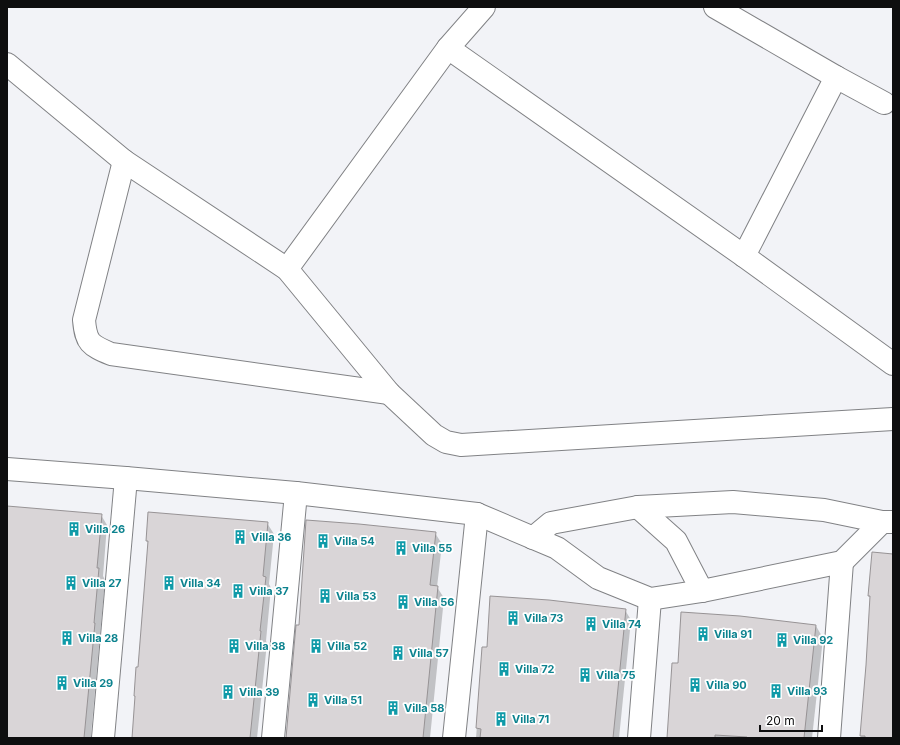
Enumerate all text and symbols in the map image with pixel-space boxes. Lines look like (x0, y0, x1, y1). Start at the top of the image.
building icon: Villa 26 (66, 521, 82, 537)
place label: Villa 26 (85, 522, 125, 536)
building icon: Villa 36 (232, 529, 248, 545)
place label: Villa 36 (251, 530, 291, 544)
building icon: Villa 54 (315, 533, 331, 549)
place label: Villa 54 (334, 534, 375, 548)
building icon: Villa 55 (393, 540, 409, 556)
place label: Villa 55 (412, 541, 452, 555)
building icon: Villa 27 (63, 575, 79, 591)
building icon: Villa 34 (161, 575, 177, 591)
place label: Villa 27 (82, 576, 121, 590)
place label: Villa 34 (180, 576, 221, 590)
building icon: Villa 37 (230, 583, 246, 599)
place label: Villa 37 (249, 584, 289, 598)
building icon: Villa 53 (317, 588, 333, 604)
place label: Villa 53 (336, 589, 376, 603)
building icon: Villa 56 (395, 594, 411, 610)
place label: Villa 56 (414, 595, 454, 609)
building icon: Villa 73 (505, 610, 521, 626)
place label: Villa 73 (524, 611, 563, 625)
building icon: Villa 74 (583, 616, 599, 632)
place label: Villa 74 (602, 617, 641, 631)
building icon: Villa 91 (695, 626, 711, 642)
place label: Villa 91 (714, 627, 752, 641)
building icon: Villa 28 (59, 630, 75, 646)
place label: Villa 28 (78, 631, 118, 645)
building icon: Villa 92 (774, 632, 790, 648)
place label: Villa 92 (793, 633, 833, 647)
building icon: Villa 38 (226, 638, 242, 654)
building icon: Villa 52 (308, 638, 324, 654)
place label: Villa 38 (245, 639, 285, 653)
place label: Villa 52 (327, 639, 367, 653)
building icon: Villa 57 (390, 645, 406, 661)
place label: Villa 57 (409, 646, 449, 660)
building icon: Villa 72 (496, 661, 512, 677)
place label: Villa 72 (515, 662, 555, 676)
building icon: Villa 75 (577, 667, 593, 683)
place label: Villa 75 (596, 668, 635, 682)
building icon: Villa 29 (54, 675, 70, 691)
place label: Villa 29 (73, 676, 113, 690)
building icon: Villa 90 (687, 677, 703, 693)
place label: Villa 90 (706, 678, 747, 692)
building icon: Villa 93 (768, 683, 784, 699)
building icon: Villa 39 (220, 684, 236, 700)
place label: Villa 93 (787, 684, 827, 698)
place label: Villa 39 (239, 685, 279, 699)
building icon: Villa 51 (305, 692, 321, 708)
place label: Villa 51 (324, 693, 362, 707)
building icon: Villa 58 (385, 700, 401, 716)
place label: Villa 58 (404, 701, 444, 715)
scale bar (760, 707, 822, 733)
building icon: Villa 71 (493, 711, 509, 727)
place label: Villa 71 (512, 712, 550, 726)
text: 20 m (766, 713, 795, 728)

